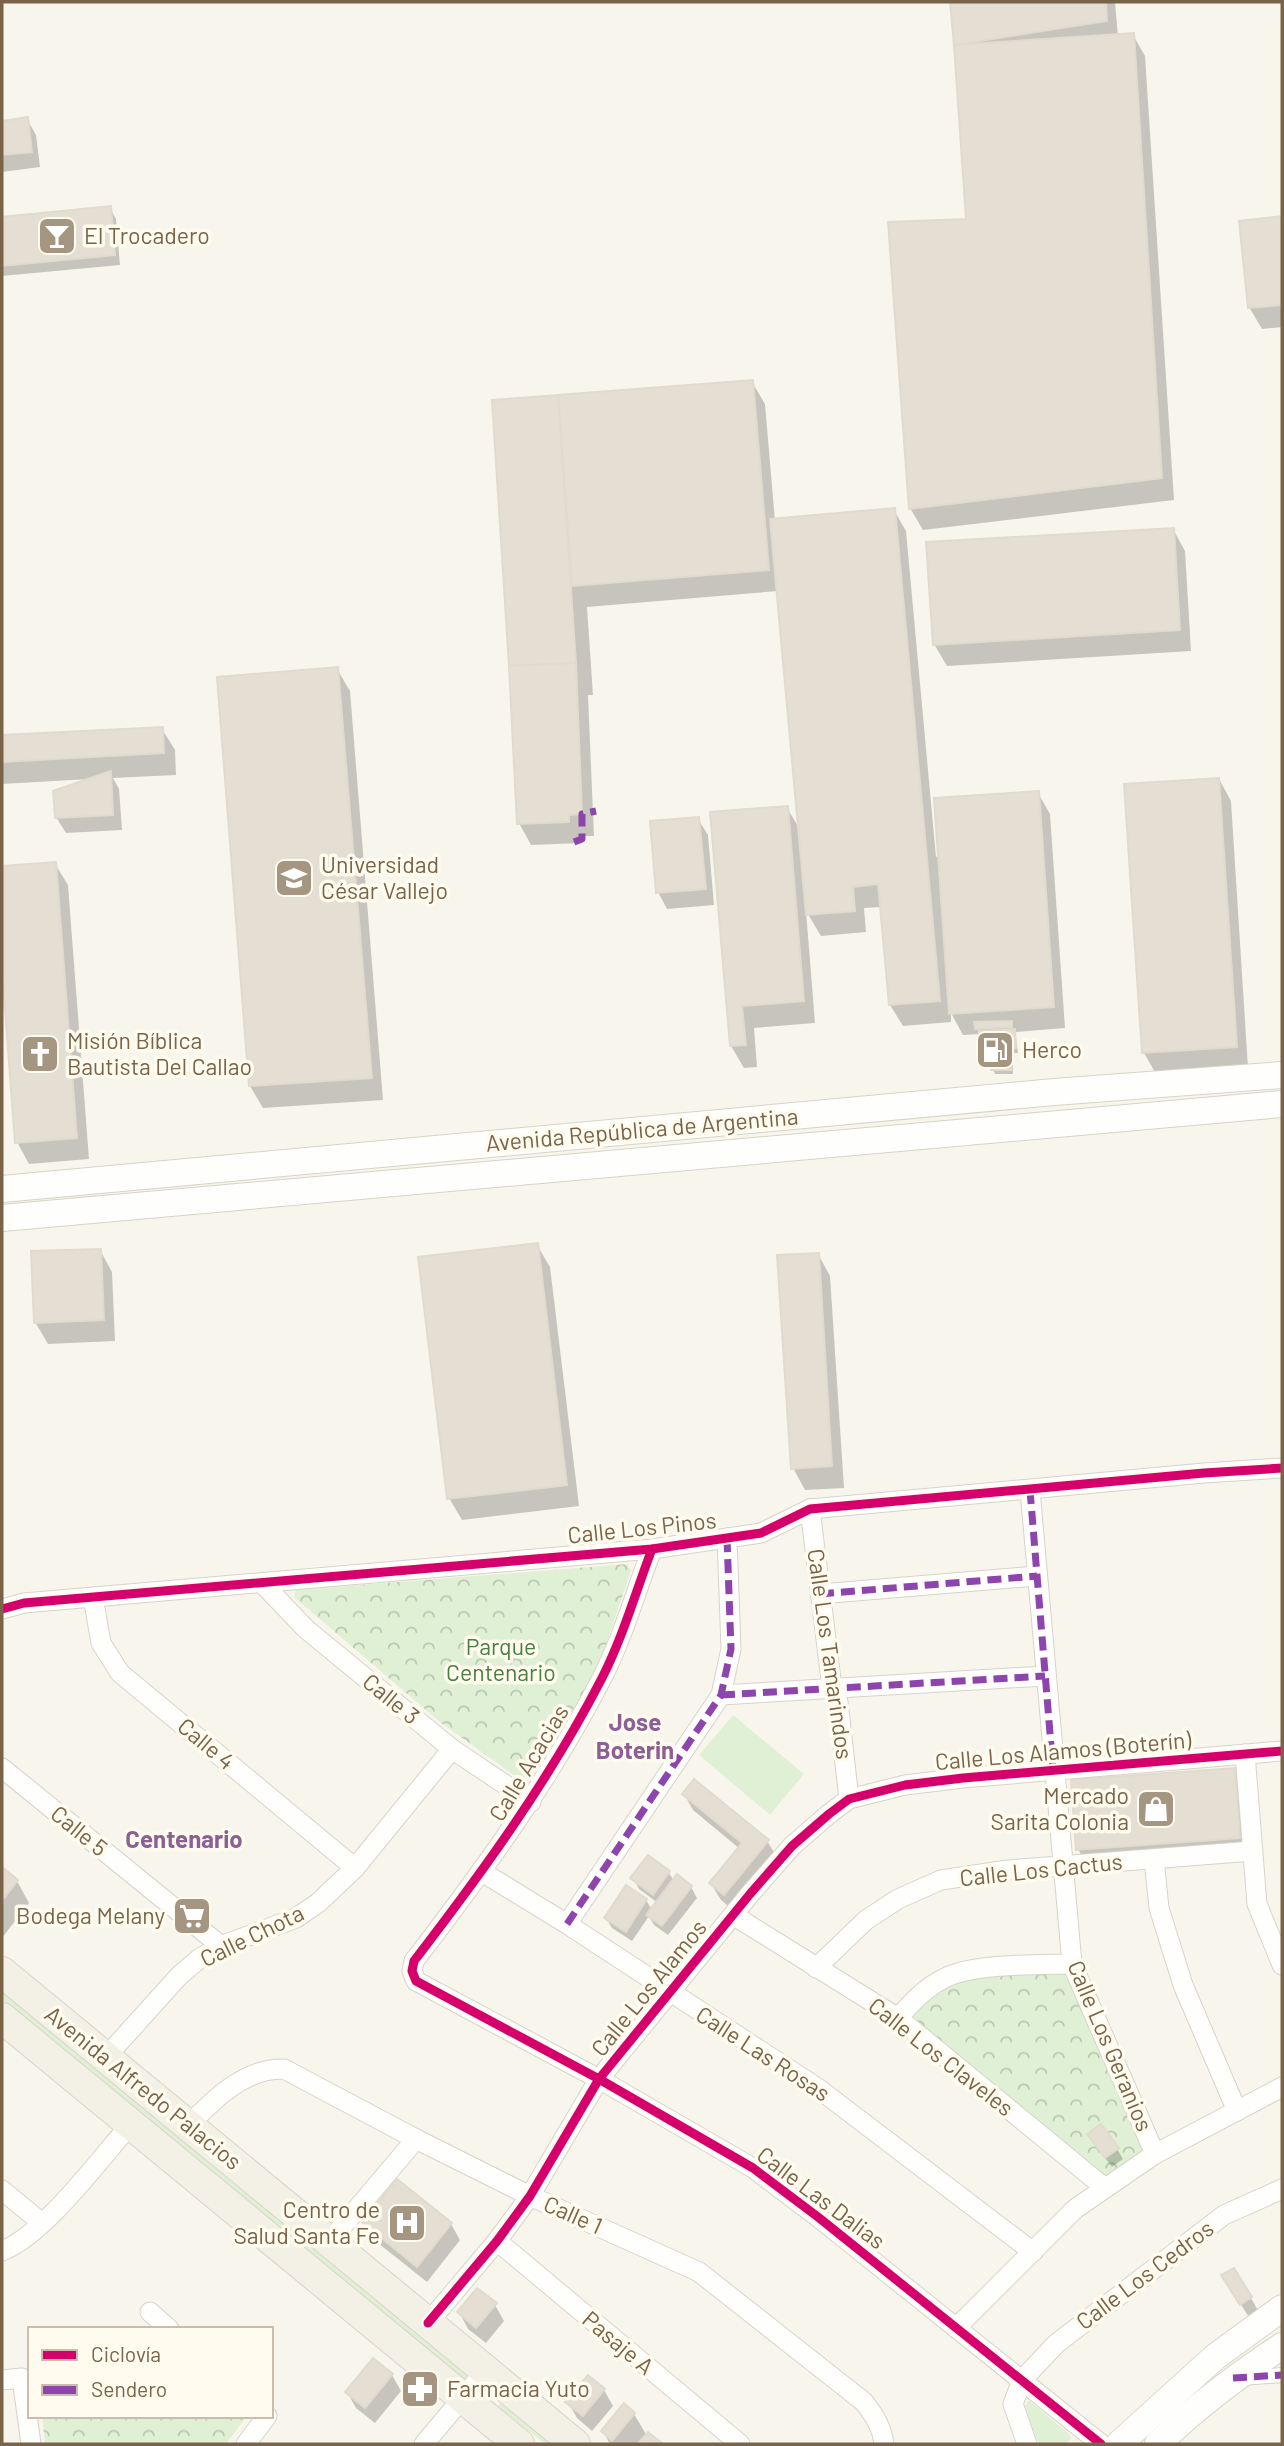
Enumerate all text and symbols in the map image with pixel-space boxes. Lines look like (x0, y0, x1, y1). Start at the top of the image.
bar icon: El Trocadero (36, 215, 78, 257)
place label: El Trocadero (84, 221, 210, 249)
place label: Universidad César Vallejo (321, 850, 448, 904)
school or university icon: Universidad César Vallejo (273, 857, 315, 899)
place label: Misión Bíblica Bautista Del Callao (67, 1026, 252, 1080)
fuel station icon: Herco (974, 1029, 1016, 1071)
church icon: Misión Bíblica Bautista Del Callao (19, 1033, 61, 1075)
place label: Herco (1022, 1035, 1082, 1063)
street label: Avenida República de Argentina (485, 1101, 799, 1157)
street label: Calle Los Pinos (566, 1505, 718, 1549)
street label: Calle Los Tamarindos (802, 1547, 860, 1761)
park label: Parque Centenario (446, 1632, 556, 1686)
street label: Calle 3 (358, 1667, 426, 1730)
street label: Calle Acacias (482, 1699, 574, 1826)
district label: Jose Boterin (596, 1707, 674, 1764)
street label: Calle 4 (172, 1711, 241, 1775)
street label: Calle Los Alamos (Boterín) (934, 1725, 1193, 1775)
place label: Mercado Sarita Colonia (991, 1781, 1129, 1835)
shop icon: Mercado Sarita Colonia (1135, 1788, 1177, 1830)
street label: Calle 5 (46, 1799, 114, 1862)
district label: Centenario (125, 1824, 243, 1853)
street label: Calle Los Cactus (958, 1847, 1124, 1891)
supermarket icon: Bodega Melany (171, 1895, 213, 1937)
street label: Calle Chota (195, 1898, 308, 1972)
place label: Bodega Melany (16, 1901, 165, 1929)
street label: Calle Los Alamos (585, 1913, 712, 2061)
street label: Calle Los Geranios (1062, 1956, 1159, 2135)
street label: Calle Los Claveles (864, 1991, 1020, 2122)
street label: Avenida Alfredo Palacios (40, 1999, 248, 2175)
street label: Calle Las Rosas (691, 2000, 836, 2107)
street label: Calle Las Dalias (752, 2140, 891, 2255)
street label: Calle 1 (540, 2189, 607, 2239)
place label: Centro de Salud Santa Fe (233, 2195, 380, 2249)
hospital icon: Centro de Salud Santa Fe (386, 2202, 428, 2244)
street label: Calle Los Cedros (1070, 2213, 1219, 2335)
street label: Pasaje A (577, 2304, 660, 2380)
legend (28, 2327, 273, 2418)
text: Ciclovía (91, 2341, 161, 2366)
pharmacy icon: Farmacia Yuto (399, 2368, 441, 2410)
place label: Farmacia Yuto (447, 2374, 590, 2402)
text: Sendero (91, 2376, 167, 2401)

